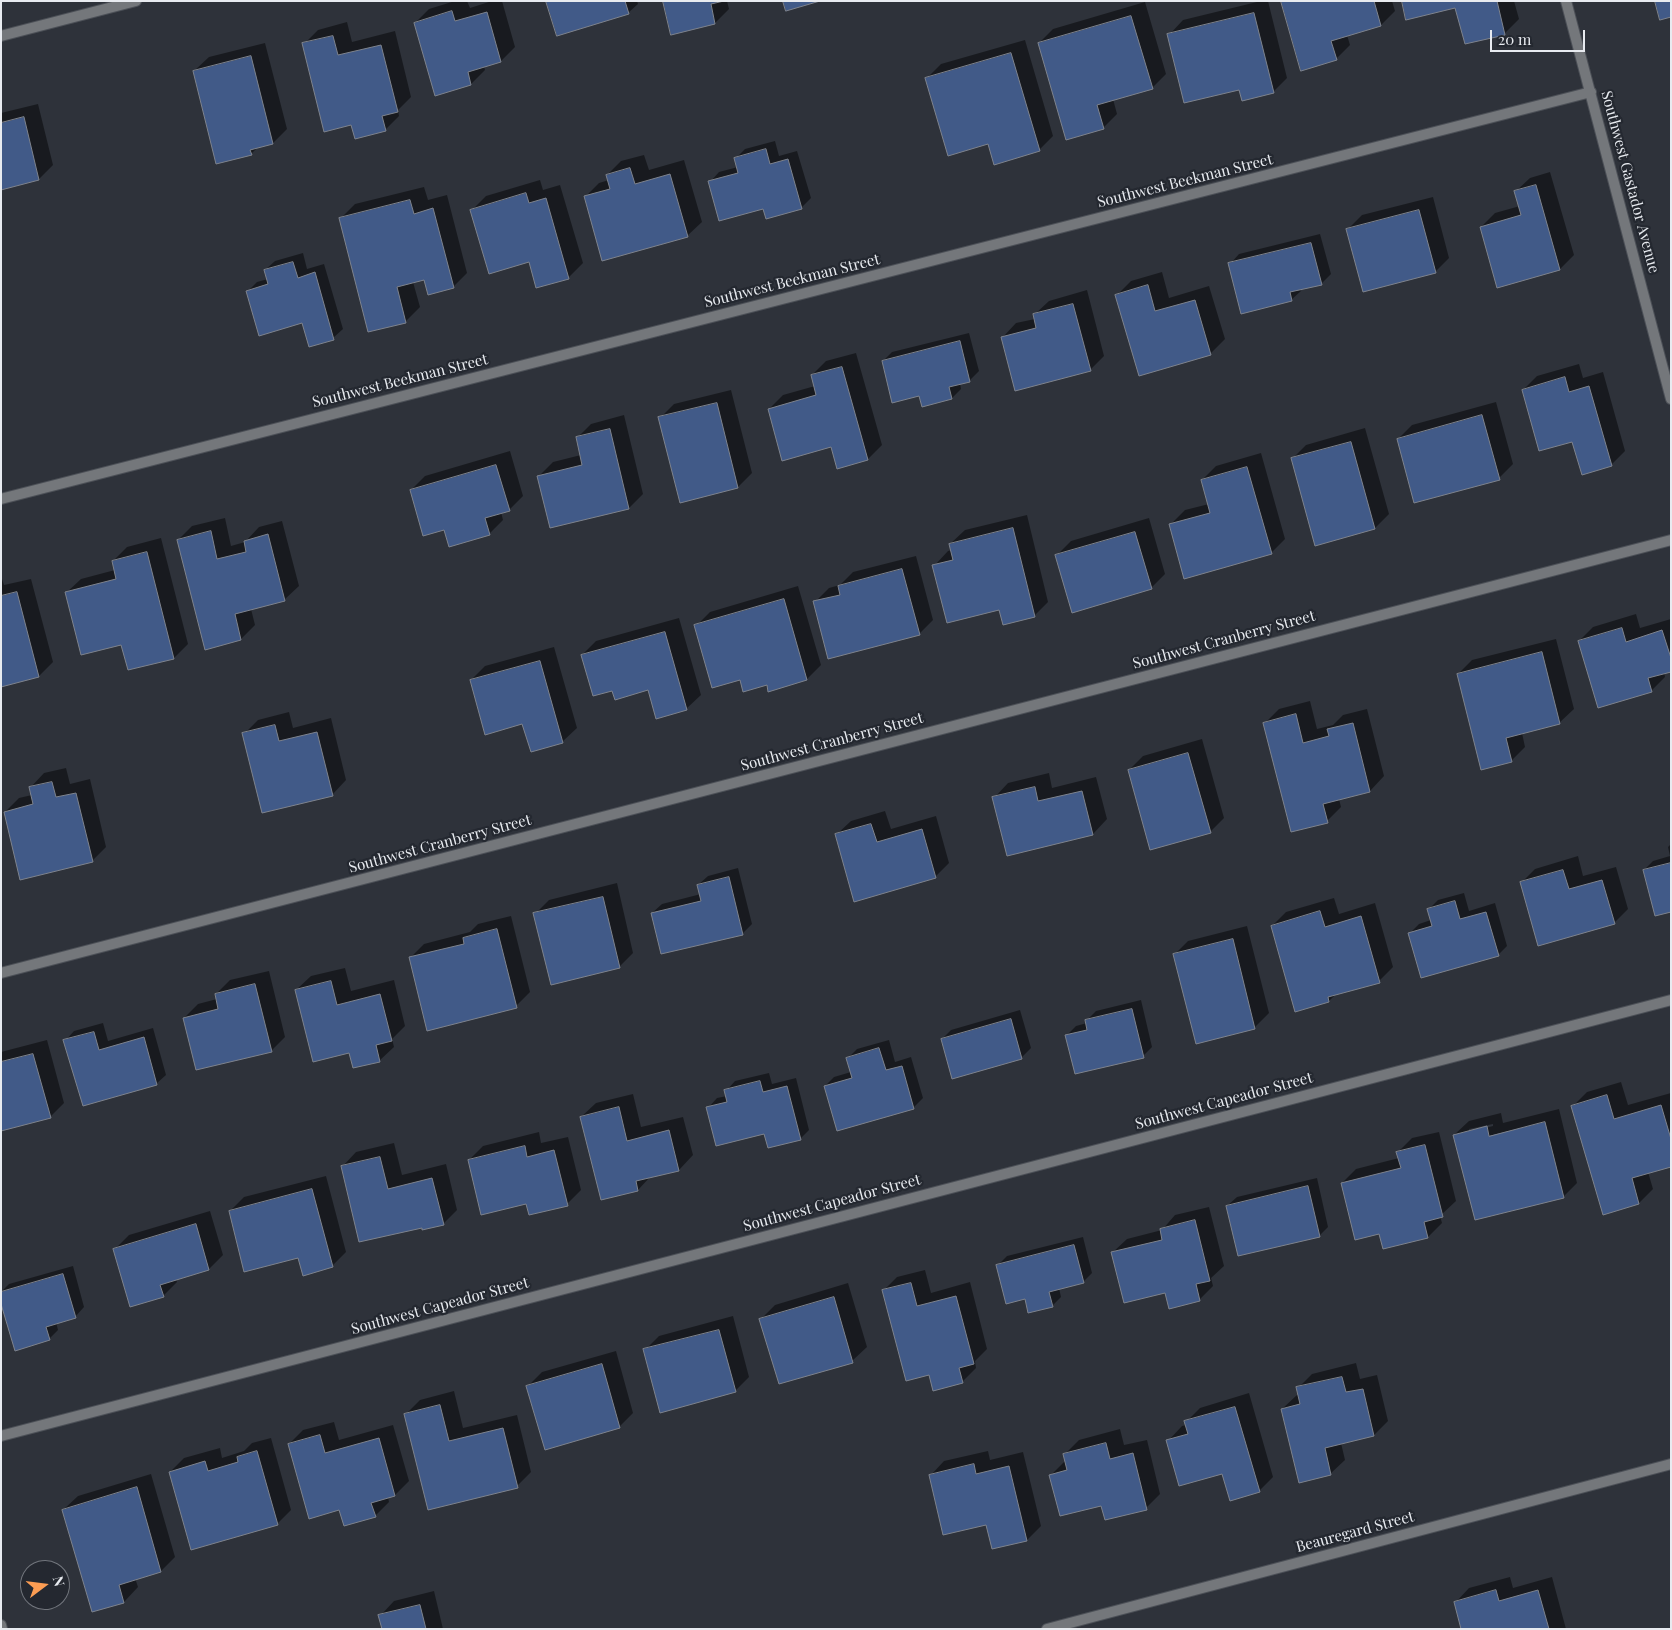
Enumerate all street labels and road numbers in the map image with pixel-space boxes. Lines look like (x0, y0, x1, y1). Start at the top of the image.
street label: Southwest Gastador Avenue (1597, 89, 1663, 275)
street label: Southwest Beekman Street (1095, 150, 1275, 212)
street label: Southwest Beekman Street (702, 250, 882, 312)
street label: Southwest Beekman Street (310, 350, 490, 412)
street label: Southwest Cranberry Street (1131, 607, 1317, 673)
street label: Southwest Cranberry Street (739, 709, 925, 775)
street label: Southwest Cranberry Street (347, 811, 533, 877)
street label: Southwest Capeador Street (1133, 1069, 1315, 1133)
street label: Southwest Capeador Street (741, 1171, 923, 1235)
street label: Southwest Capeador Street (349, 1274, 531, 1338)
street label: Beauregard Street (1294, 1508, 1416, 1556)

